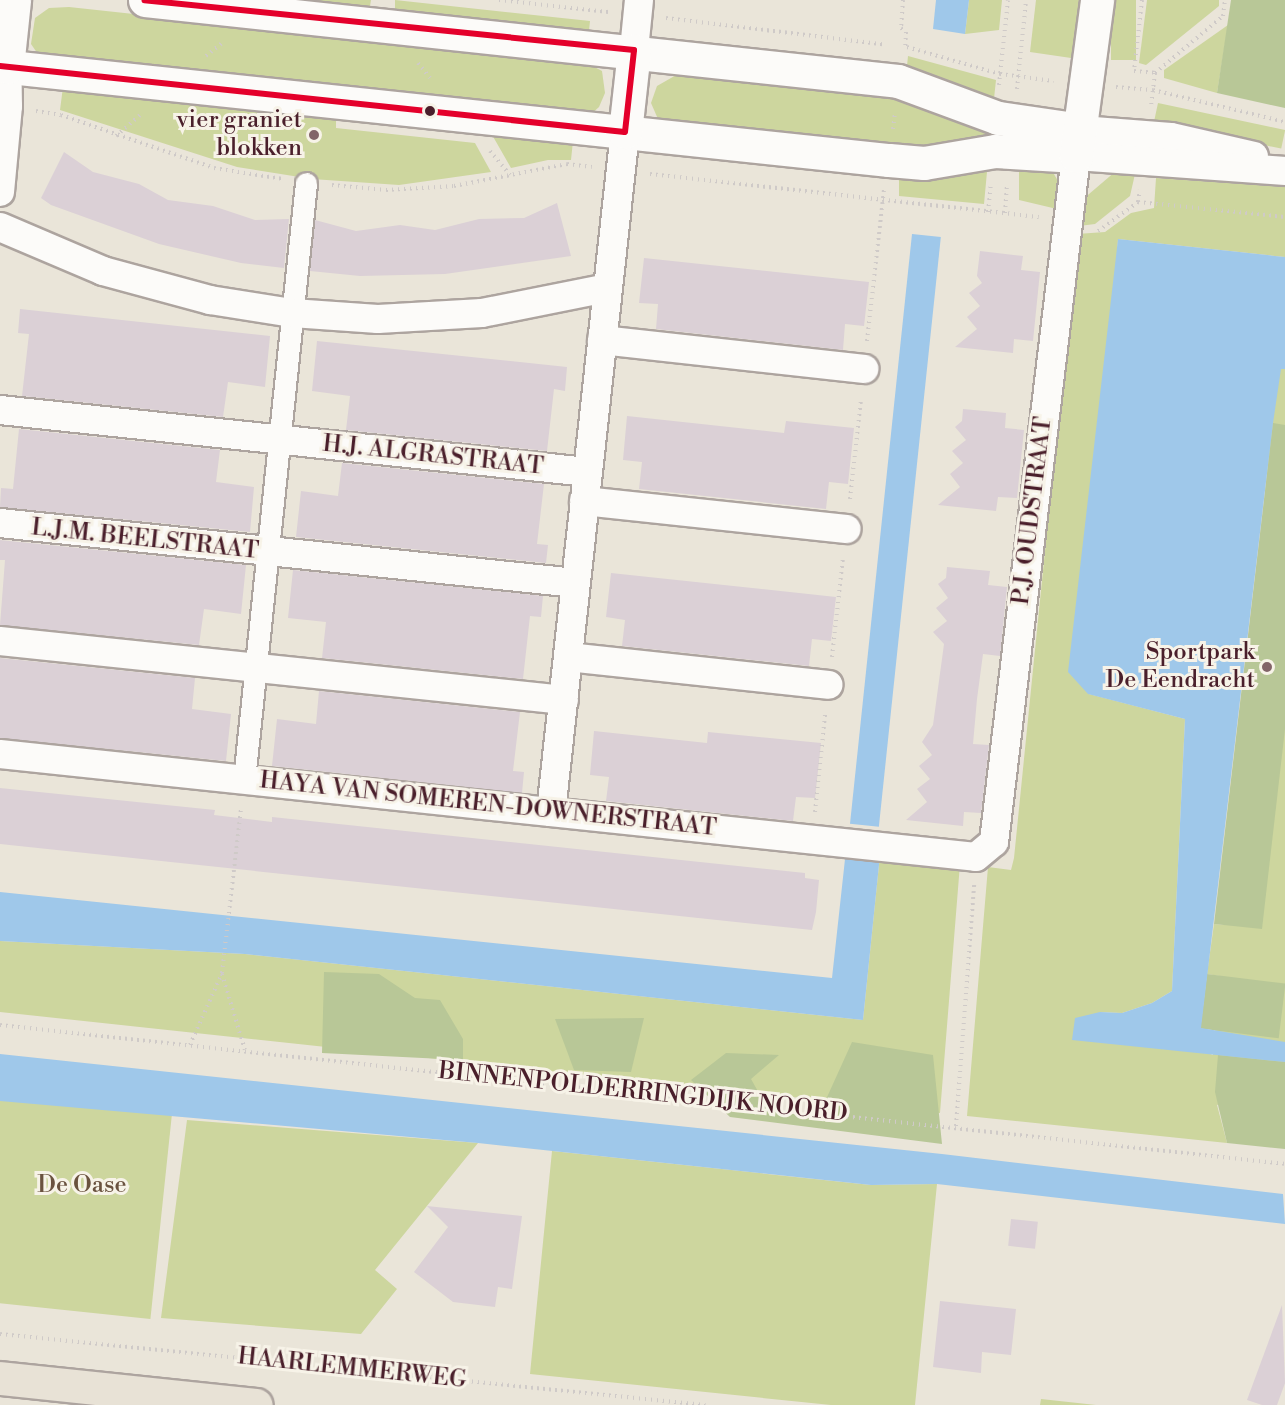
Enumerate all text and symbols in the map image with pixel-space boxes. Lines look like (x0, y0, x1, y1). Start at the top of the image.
unlabelled marker (424, 105, 436, 117)
place label: vier graniet blokken (176, 107, 302, 163)
marker: vier graniet blokken (307, 128, 321, 142)
street label: P.J. OUDSTRAAT (1007, 415, 1059, 607)
street label: H.J. ALGRASTRAAT (321, 430, 545, 482)
street label: L.J.M. BEELSTRAAT (30, 514, 260, 566)
place label: Sportpark De Eendracht (1106, 639, 1255, 695)
marker: Sportpark De Eendracht (1260, 660, 1274, 674)
street label: HAYA VAN SOMEREN-DOWNERSTRAAT (258, 767, 718, 843)
street label: BINNENPOLDERRINGDIJK NOORD (437, 1057, 849, 1129)
park label: De Oase (37, 1172, 127, 1200)
street label: HAARLEMMERWEG (236, 1343, 468, 1395)

